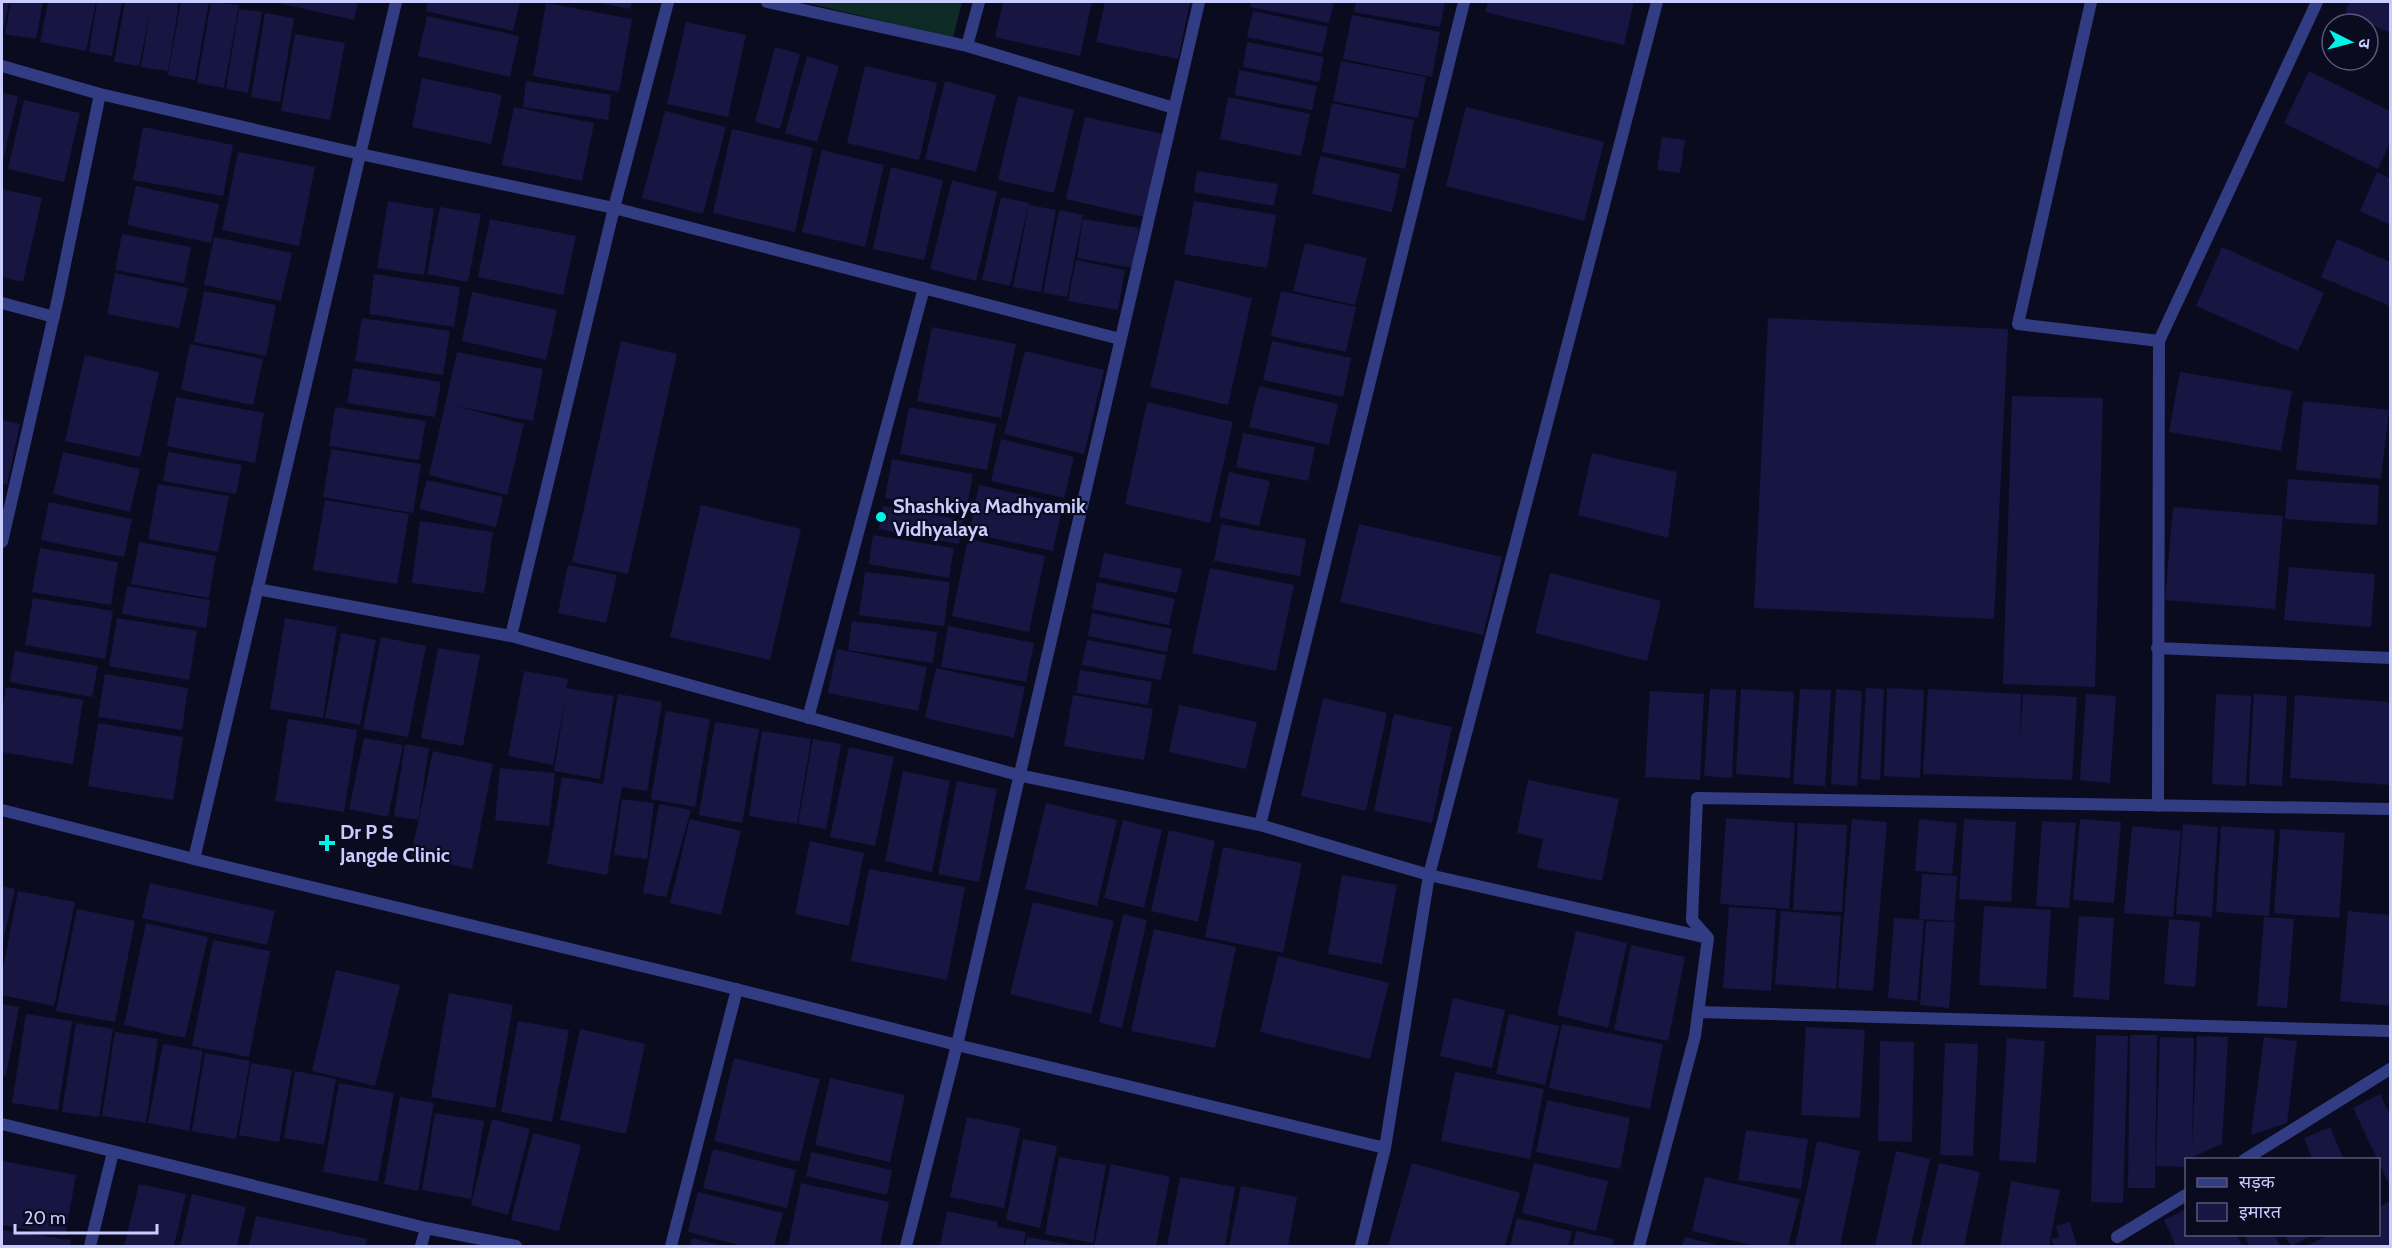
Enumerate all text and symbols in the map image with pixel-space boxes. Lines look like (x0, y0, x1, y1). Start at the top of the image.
north arrow (2320, 12, 2380, 72)
text: उ (2354, 38, 2374, 50)
place label: Shashkiya Madhyamik Vidhyalaya (893, 494, 1086, 541)
marker: Shashkiya Madhyamik Vidhyalaya (874, 510, 888, 524)
place label: Dr P S Jangde Clinic (339, 820, 450, 867)
marker: Dr P S Jangde Clinic (318, 834, 336, 852)
legend (2185, 1158, 2380, 1236)
text: सड़क (2239, 1171, 2276, 1193)
scale bar (15, 1197, 158, 1235)
text: इमारत (2239, 1201, 2282, 1223)
text: 20 m (24, 1207, 66, 1229)

